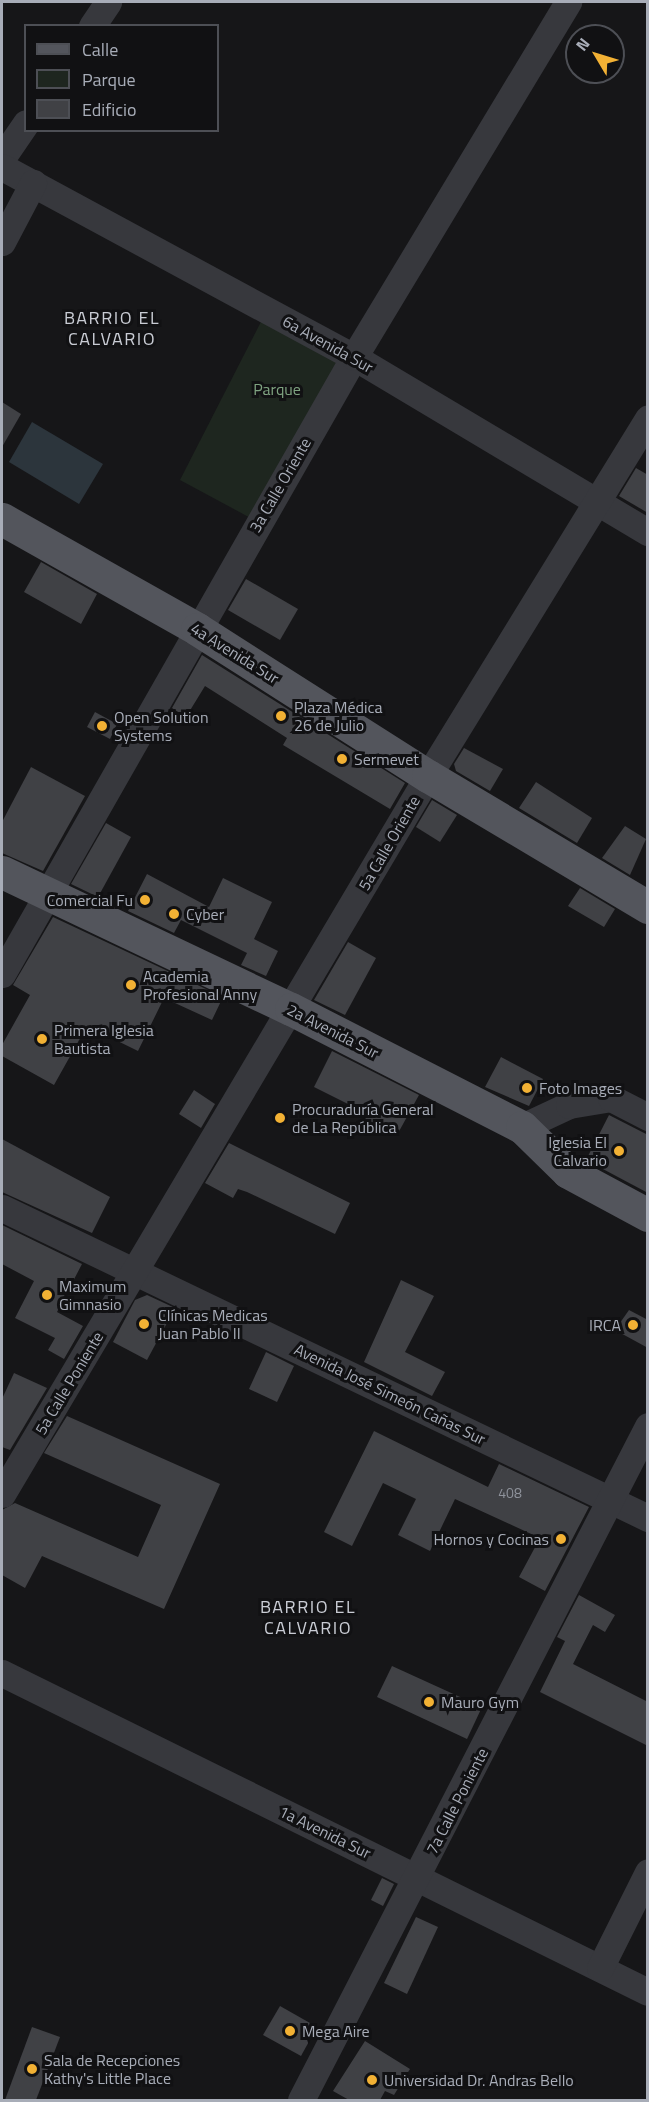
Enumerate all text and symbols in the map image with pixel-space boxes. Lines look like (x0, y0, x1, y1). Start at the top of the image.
legend (24, 24, 219, 132)
north arrow (565, 24, 625, 84)
text: N (570, 32, 595, 56)
text: Calle (82, 36, 118, 63)
text: Parque (82, 66, 136, 93)
text: Edificio (82, 96, 136, 123)
district label: BARRIO EL CALVARIO (64, 308, 160, 350)
street label: 6a Avenida Sur (280, 311, 376, 377)
park label: Parque (253, 379, 301, 399)
street label: 3a Calle Oriente (245, 434, 315, 536)
street label: 4a Avenida Sur (187, 618, 283, 688)
place label: Plaza Médica 26 de Julio (294, 697, 382, 735)
place label: Open Solution Systems (114, 707, 209, 745)
marker: Plaza Médica 26 de Julio (272, 707, 290, 725)
marker: Open Solution Systems (95, 719, 109, 733)
place label: Sermevet (354, 749, 419, 769)
marker: Sermevet (335, 752, 349, 766)
street label: 5a Calle Oriente (354, 792, 424, 894)
place label: Comercial Fu (47, 890, 133, 910)
marker: Comercial Fu (138, 893, 152, 907)
place label: Cyber (186, 904, 224, 924)
marker: Cyber (167, 907, 181, 921)
place label: Academia Profesional Anny (143, 966, 257, 1004)
marker: Academia Profesional Anny (124, 978, 138, 992)
street label: 2a Avenida Sur (284, 1000, 382, 1062)
place label: Primera Iglesia Bautista (54, 1020, 154, 1058)
marker: Primera Iglesia Bautista (35, 1032, 49, 1046)
place label: Foto Images (539, 1078, 622, 1098)
marker: Foto Images (520, 1081, 534, 1095)
place label: Procuraduría General de La República (292, 1099, 434, 1137)
marker: Procuraduría General de La República (273, 1111, 287, 1125)
place label: Iglesia El Calvario (548, 1132, 607, 1170)
marker: Iglesia El Calvario (612, 1144, 626, 1158)
place label: Maximum Gimnasio (59, 1276, 126, 1314)
marker: Maximum Gimnasio (40, 1288, 54, 1302)
place label: Clínicas Medicas Juan Pablo II (158, 1305, 268, 1343)
marker: Clínicas Medicas Juan Pablo II (135, 1315, 153, 1333)
place label: IRCA (589, 1315, 621, 1335)
marker: IRCA (626, 1318, 640, 1332)
street label: 5a Calle Poniente (31, 1328, 107, 1438)
street label: Avenida José Simeón Cañas Sur (291, 1339, 489, 1449)
house number: 408 (498, 1485, 522, 1501)
place label: Hornos y Cocinas (434, 1529, 549, 1549)
marker: Hornos y Cocinas (554, 1532, 568, 1546)
district label: BARRIO EL CALVARIO (260, 1597, 356, 1640)
place label: Mauro Gym (441, 1692, 519, 1712)
marker: Mauro Gym (422, 1695, 436, 1709)
street label: 7a Calle Poniente (422, 1745, 492, 1857)
street label: 1a Avenida Sur (276, 1801, 374, 1863)
place label: Mega Aire (302, 2021, 370, 2041)
marker: Mega Aire (283, 2024, 297, 2038)
place label: Sala de Recepciones Kathy's Little Place (44, 2050, 180, 2088)
marker: Sala de Recepciones Kathy's Little Place (25, 2062, 39, 2076)
place label: Universidad Dr. Andras Bello (384, 2070, 574, 2090)
marker: Universidad Dr. Andras Bello (365, 2073, 379, 2087)

